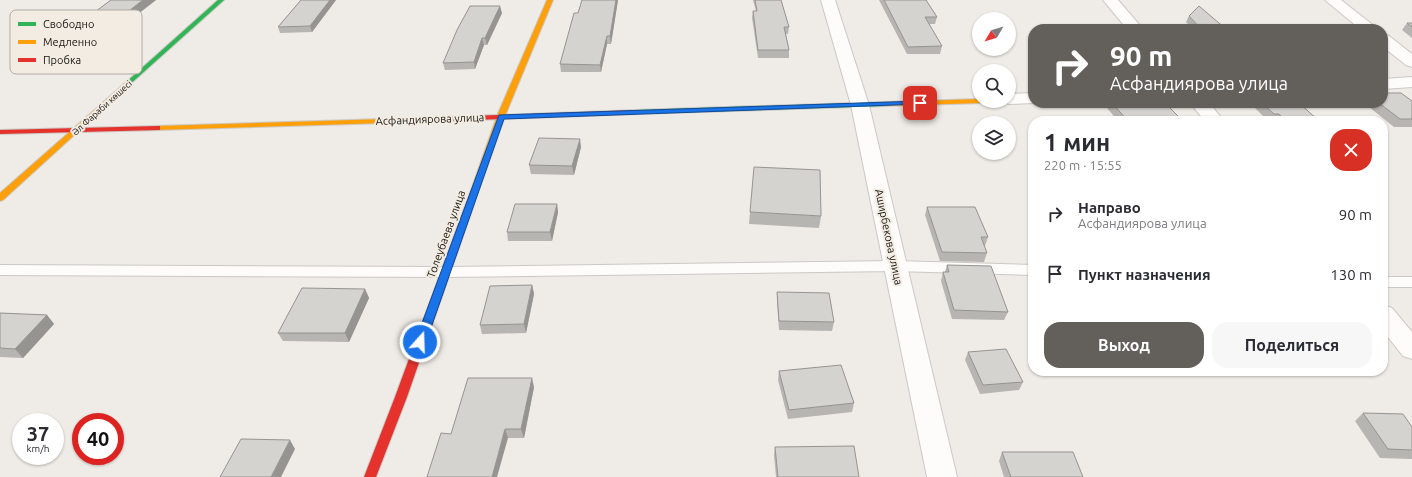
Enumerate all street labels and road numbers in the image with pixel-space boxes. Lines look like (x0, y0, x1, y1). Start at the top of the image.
street label: Әл Фараби көшесі (70, 79, 134, 137)
street label: Асфандиярова улица (375, 111, 485, 127)
street label: Аширбекова улица (873, 188, 905, 286)
street label: Толеубаева улица (425, 189, 467, 279)

